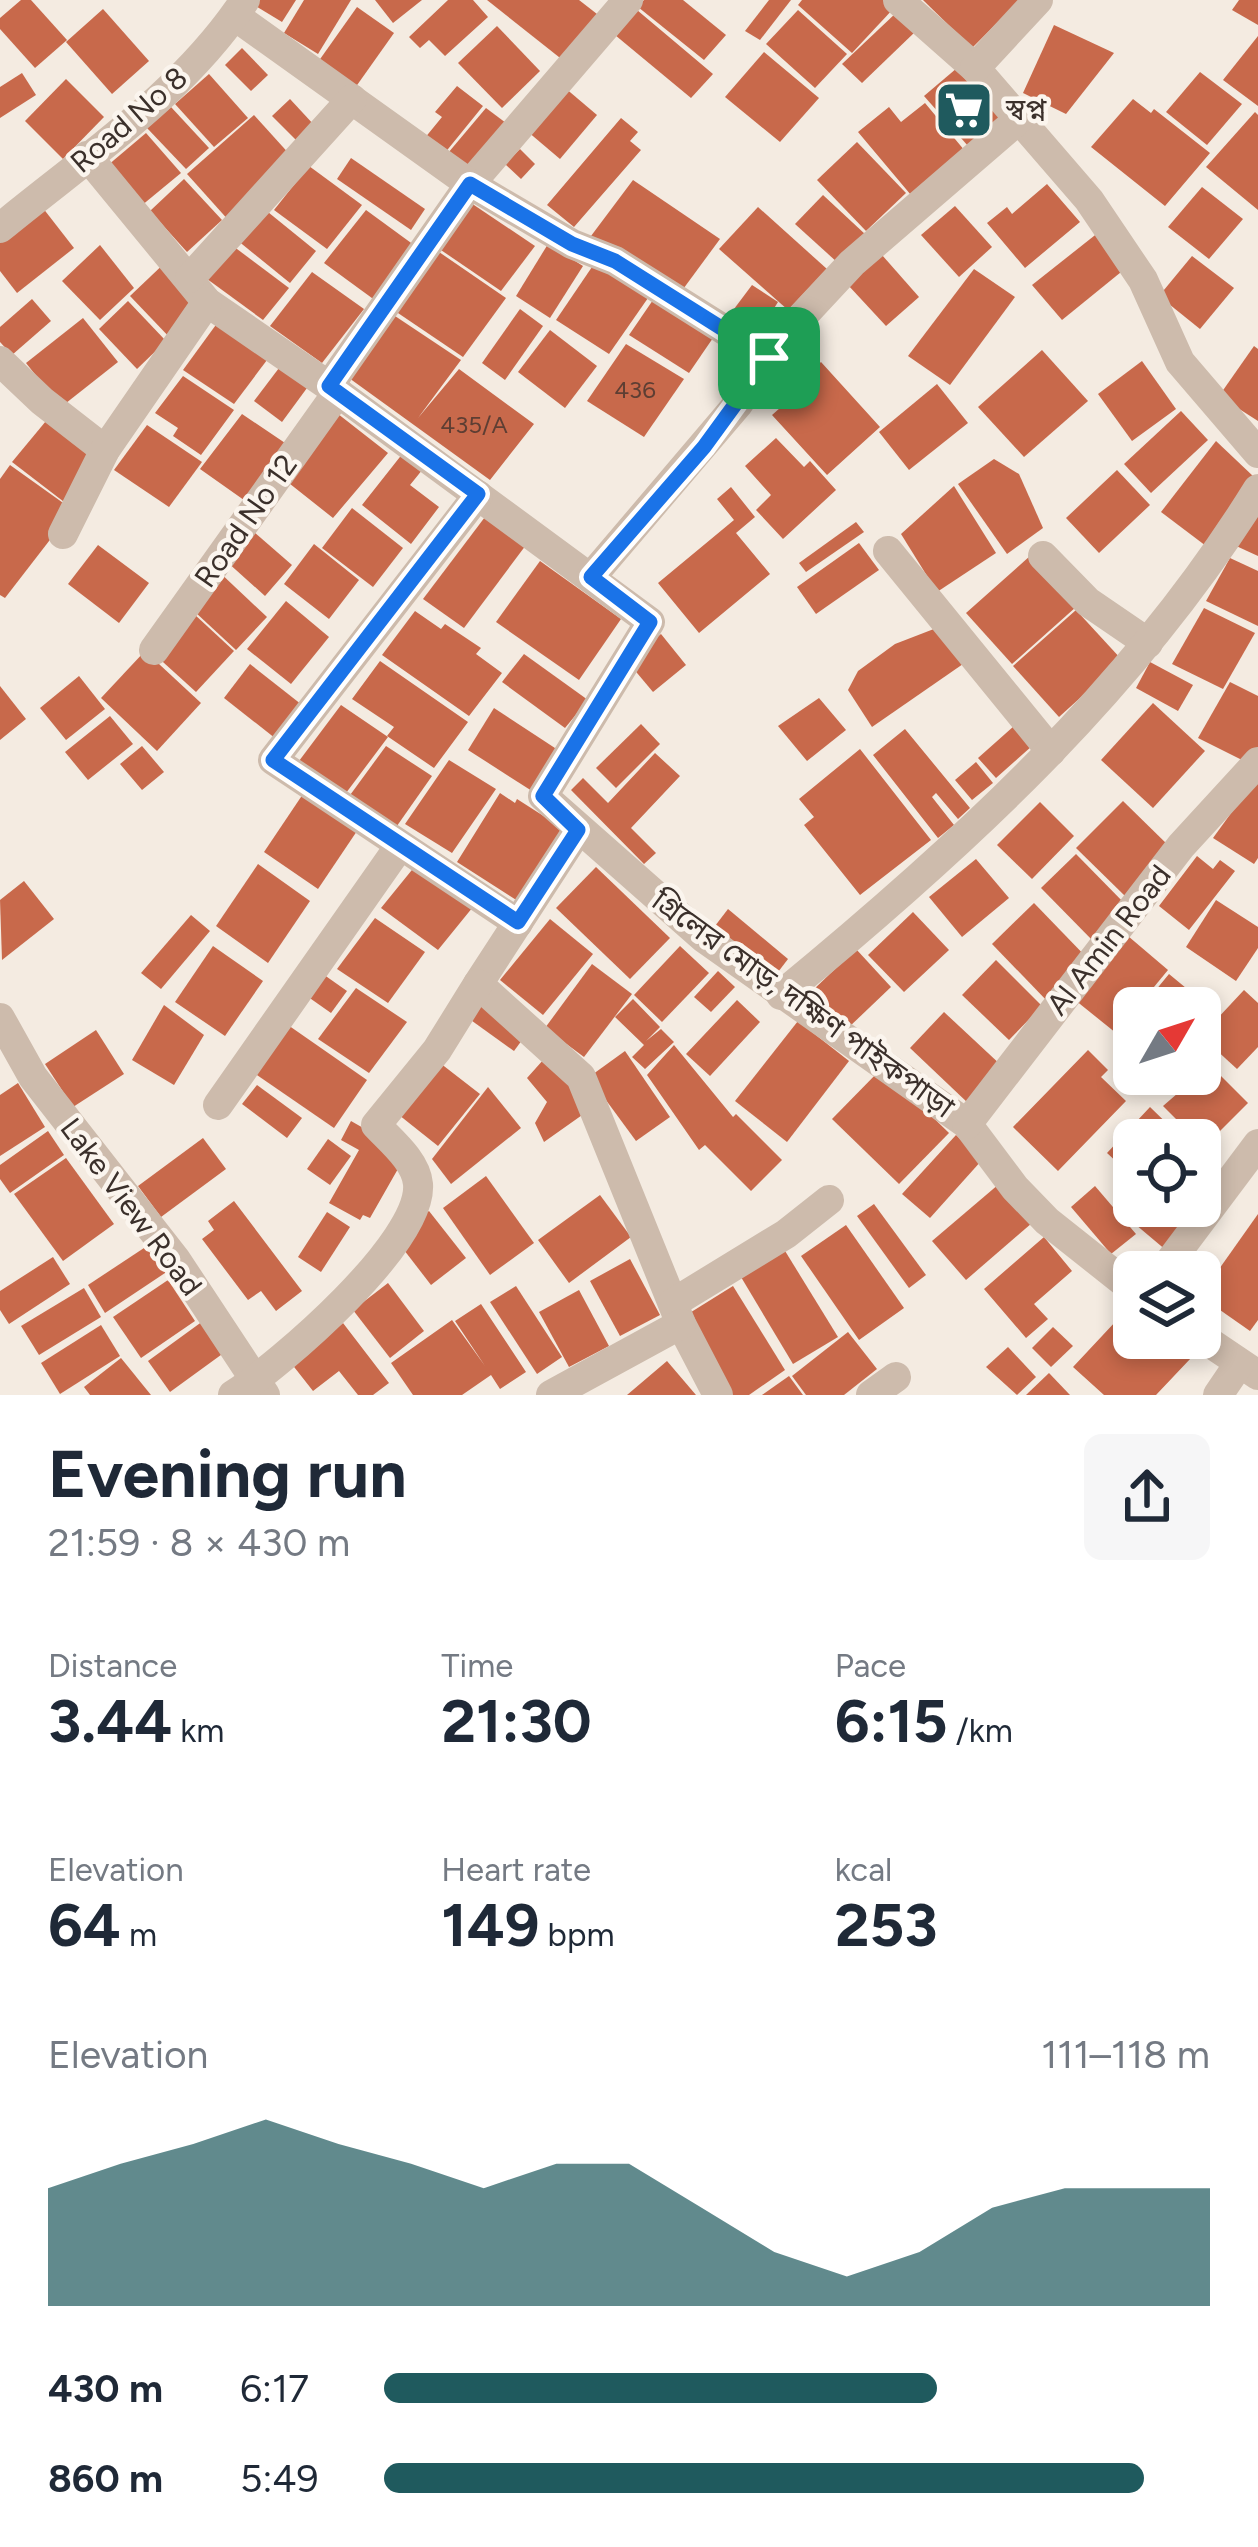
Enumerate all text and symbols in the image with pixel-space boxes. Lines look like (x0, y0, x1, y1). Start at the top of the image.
street label: Road No 8 (63, 59, 195, 180)
supermarket icon: স্বপ্ন (933, 79, 995, 141)
place label: স্বপ্ন (1005, 91, 1047, 128)
pin (718, 307, 820, 409)
icon: arrive (736, 325, 802, 391)
house number: 436 (614, 375, 656, 404)
house number: 435/A (440, 410, 508, 439)
street label: Road No 12 (186, 447, 305, 594)
street label: Al Amin Road (1039, 857, 1179, 1022)
street label: গ্রিলের মোড়, দক্ষিণ পাইকপাড়া (644, 881, 962, 1126)
north arrow (1113, 987, 1221, 1095)
map controls (1113, 987, 1221, 1359)
street label: Lake View Road (53, 1111, 210, 1303)
button: locate (1113, 1119, 1221, 1227)
button: layers (1113, 1251, 1221, 1359)
text: Evening run (48, 1434, 407, 1514)
button: share (1084, 1434, 1210, 1560)
text: 21:59 · 8 × 430 m (48, 1519, 350, 1566)
text: Distance (48, 1646, 177, 1685)
text: Time (441, 1646, 513, 1685)
text: Pace (835, 1646, 906, 1685)
text: 3.44 (48, 1685, 172, 1757)
text: 21:30 (441, 1685, 592, 1757)
text: 6:15 (835, 1685, 948, 1757)
text: km (172, 1711, 224, 1750)
text: /km (948, 1711, 1013, 1750)
text: Elevation (48, 1850, 184, 1889)
text: Heart rate (441, 1850, 591, 1889)
text: kcal (835, 1850, 892, 1889)
text: 64 (48, 1889, 121, 1961)
text: 149 (441, 1889, 539, 1961)
text: 253 (835, 1889, 938, 1961)
text: m (121, 1915, 157, 1954)
text: bpm (539, 1915, 615, 1954)
text: Elevation (48, 2031, 208, 2078)
text: 111–118 m (1041, 2031, 1210, 2078)
text: 430 m (48, 2365, 163, 2412)
text: 6:17 (240, 2365, 309, 2412)
text: 860 m (48, 2455, 163, 2502)
text: 5:49 (240, 2455, 319, 2502)

